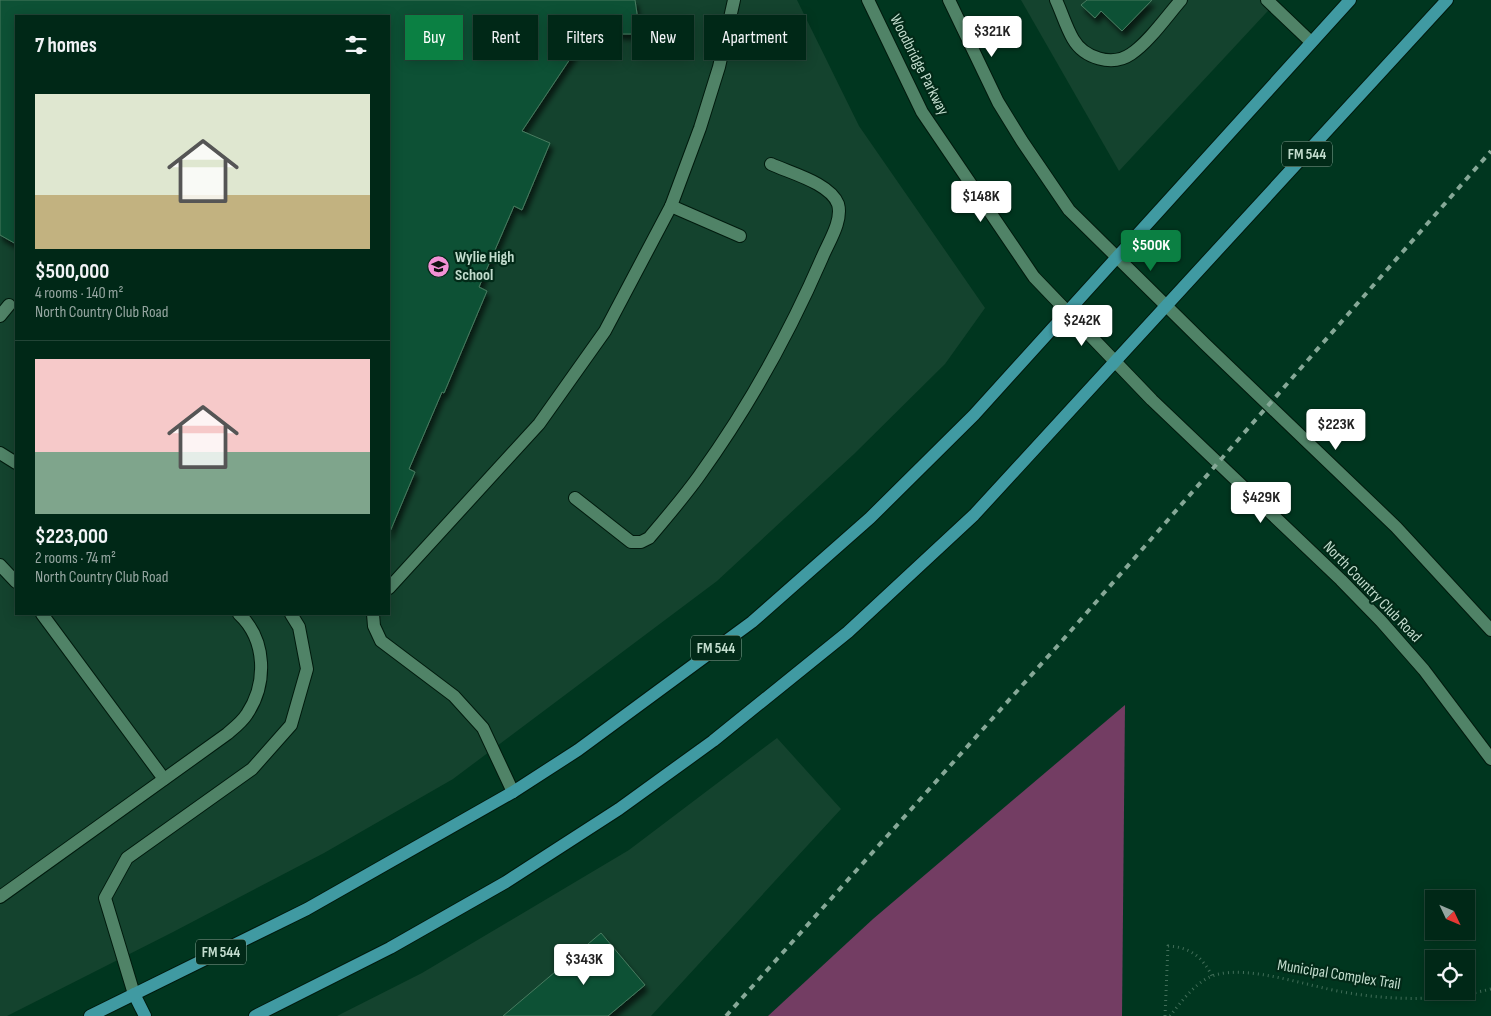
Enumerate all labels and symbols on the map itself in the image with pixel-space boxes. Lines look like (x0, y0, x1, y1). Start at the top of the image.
street label: Woodbridge Parkway (885, 11, 953, 119)
pin: $321K (957, 15, 1027, 58)
road number: FM 544 (1282, 142, 1332, 166)
pin: $148K (946, 180, 1016, 223)
pin: $500K (1116, 230, 1186, 272)
place label: Wylie High School (455, 248, 514, 285)
school or university icon: Wylie High School (427, 254, 451, 278)
pin: $242K (1047, 304, 1117, 347)
pin: $223K (1301, 408, 1371, 451)
pin: $429K (1226, 482, 1296, 524)
street label: North Country Club Road (1319, 537, 1425, 647)
road number: FM 544 (691, 636, 741, 660)
north arrow (1425, 890, 1475, 940)
road number: FM 544 (196, 940, 246, 964)
pin: $343K (549, 944, 619, 986)
street label: Municipal Complex Trail (1276, 956, 1402, 994)

